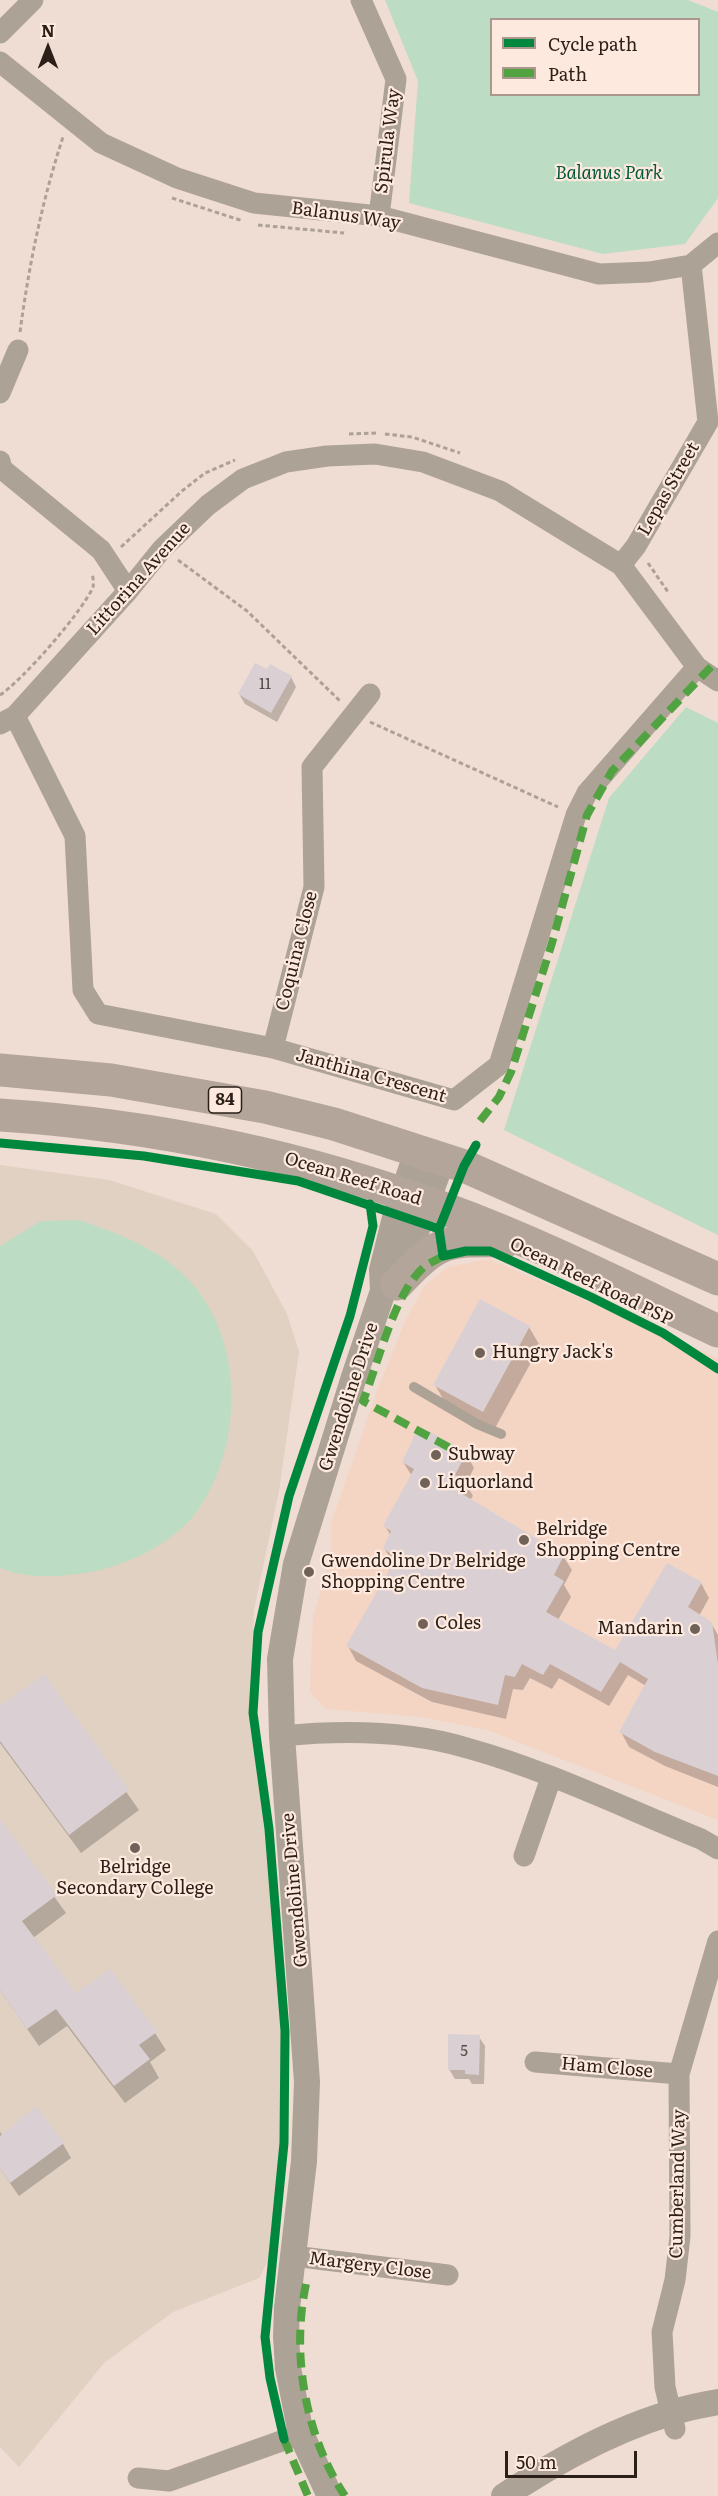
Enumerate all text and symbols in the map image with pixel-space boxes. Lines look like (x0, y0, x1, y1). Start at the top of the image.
north arrow (18, 18, 78, 78)
text: N (41, 18, 55, 42)
legend (490, 18, 700, 96)
text: Cycle path (548, 30, 637, 57)
text: Path (548, 60, 587, 87)
street label: Spirula Way (371, 87, 405, 195)
park label: Balanus Park (555, 163, 663, 185)
street label: Balanus Way (290, 198, 402, 234)
street label: Lepas Street (634, 438, 704, 540)
street label: Littorina Avenue (83, 518, 195, 640)
house number: 11 (259, 676, 271, 694)
street label: Coquina Close (272, 889, 322, 1013)
street label: Janthina Crescent (293, 1044, 449, 1108)
road number: 84 (208, 1087, 242, 1113)
street label: Ocean Reef Road (282, 1148, 424, 1210)
street label: Ocean Reef Road PSP (506, 1233, 676, 1331)
street label: Gwendoline Drive (315, 1320, 383, 1474)
place label: Hungry Jack's (492, 1342, 613, 1364)
marker: Hungry Jack's (473, 1346, 487, 1360)
place label: Subway (448, 1444, 515, 1466)
marker: Subway (429, 1448, 443, 1462)
place label: Liquorland (437, 1472, 533, 1494)
marker: Liquorland (418, 1476, 432, 1490)
place label: Belridge Shopping Centre (536, 1519, 680, 1562)
marker: Belridge Shopping Centre (517, 1533, 531, 1547)
place label: Gwendoline Dr Belridge Shopping Centre (321, 1551, 526, 1594)
marker: Gwendoline Dr Belridge Shopping Centre (302, 1565, 316, 1579)
place label: Coles (435, 1613, 481, 1635)
marker: Coles (416, 1617, 430, 1631)
place label: Mandarin (597, 1618, 683, 1640)
marker: Mandarin (688, 1622, 702, 1636)
street label: Gwendoline Drive (277, 1812, 313, 1968)
marker: Belridge Secondary College (128, 1841, 142, 1855)
place label: Belridge Secondary College (56, 1857, 214, 1900)
house number: 5 (460, 2043, 468, 2061)
street label: Ham Close (560, 2053, 654, 2083)
street label: Cumberland Way (666, 2109, 690, 2259)
street label: Margery Close (308, 2248, 432, 2284)
scale bar (508, 2439, 640, 2477)
text: 50 m (516, 2448, 557, 2475)

